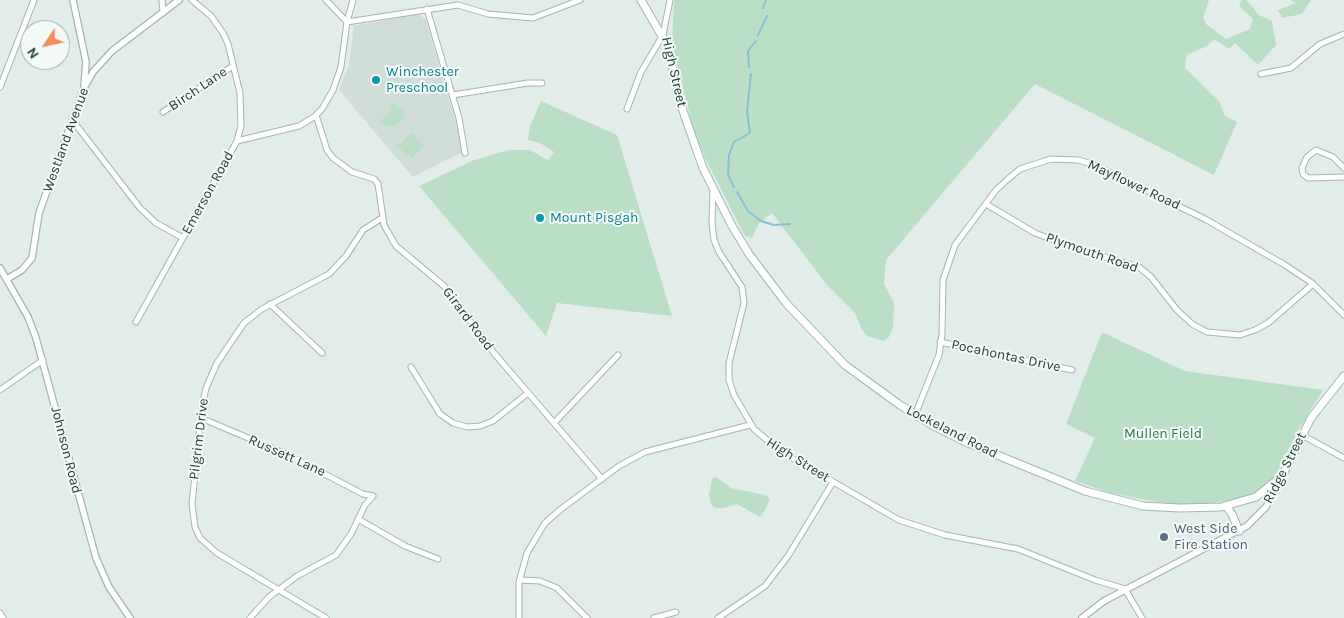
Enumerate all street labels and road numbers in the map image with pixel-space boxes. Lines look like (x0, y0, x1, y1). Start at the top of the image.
street label: High Street (658, 35, 690, 109)
street label: Birch Lane (166, 63, 230, 115)
street label: Westland Avenue (39, 86, 93, 194)
street label: Emerson Road (178, 149, 238, 237)
street label: Mayflower Road (1085, 156, 1183, 214)
street label: Plymouth Road (1044, 229, 1140, 277)
street label: Girard Road (439, 284, 497, 354)
street label: Pocahontas Drive (950, 336, 1062, 376)
street label: Pilgrim Drive (186, 397, 212, 481)
street label: Lockeland Road (903, 402, 1001, 462)
street label: Johnson Road (47, 405, 85, 495)
street label: Ridge Street (1260, 429, 1310, 507)
street label: Russett Lane (246, 432, 328, 480)
street label: High Street (763, 434, 833, 486)

